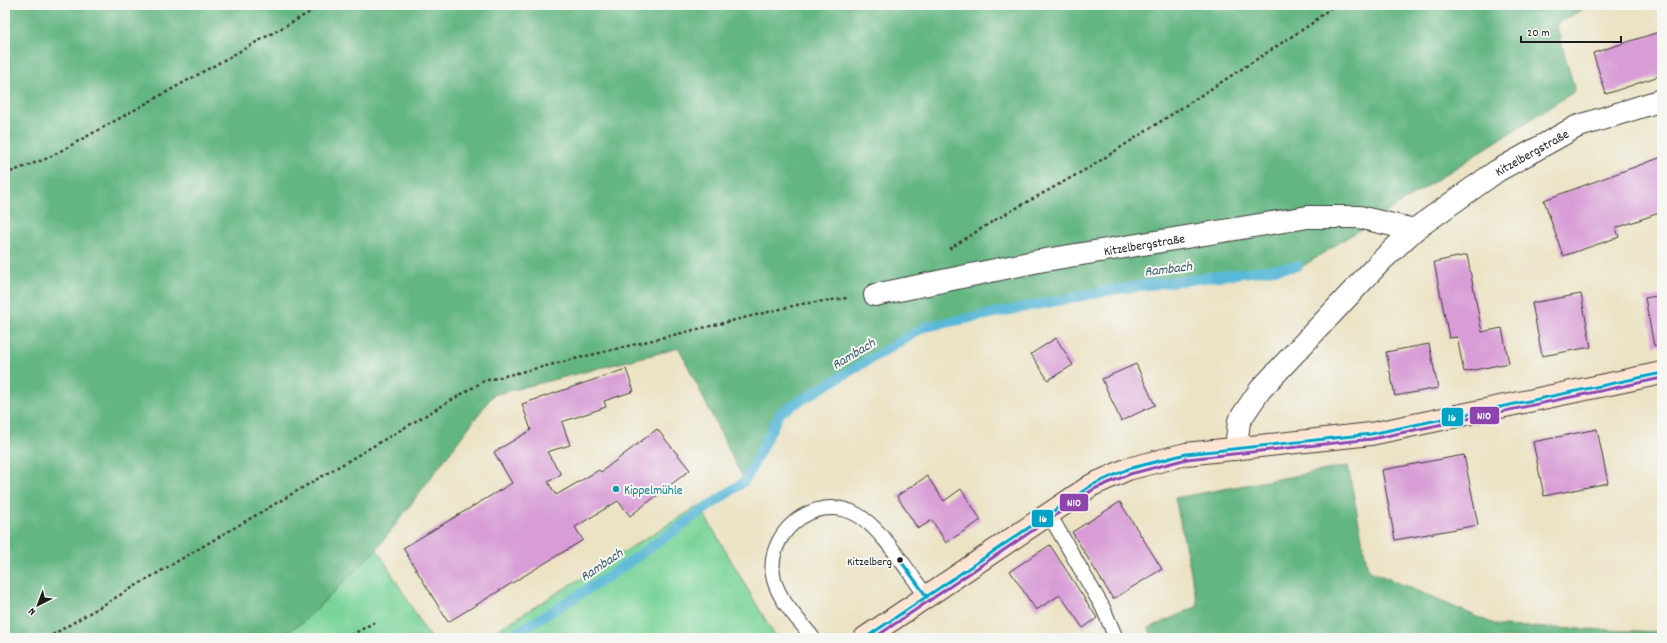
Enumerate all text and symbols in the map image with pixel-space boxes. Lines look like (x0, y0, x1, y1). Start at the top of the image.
scale bar (1521, 18, 1621, 44)
text: 20 m (1527, 25, 1550, 42)
street label: Kitzelbergstraße (1492, 126, 1573, 182)
street label: Kitzelbergstraße (1102, 230, 1187, 262)
water label: Rambach (1143, 257, 1194, 283)
water label: Rambach (828, 334, 880, 376)
line badge: N10 (1469, 406, 1500, 425)
line badge: 16 (1441, 407, 1464, 427)
text: N10 (1477, 409, 1491, 425)
text: 16 (1448, 411, 1457, 427)
place label: Kippelmühle (624, 482, 683, 501)
marker: Kippelmühle (611, 484, 621, 494)
line badge: N10 (1059, 493, 1089, 512)
text: N10 (1067, 496, 1081, 512)
line badge: 16 (1031, 509, 1054, 528)
text: 16 (1039, 512, 1048, 528)
water label: Rambach (577, 544, 628, 587)
place label: Kitzelberg (847, 554, 892, 571)
marker: Kitzelberg (895, 555, 905, 565)
north arrow (18, 585, 58, 625)
text: N (25, 603, 40, 619)

